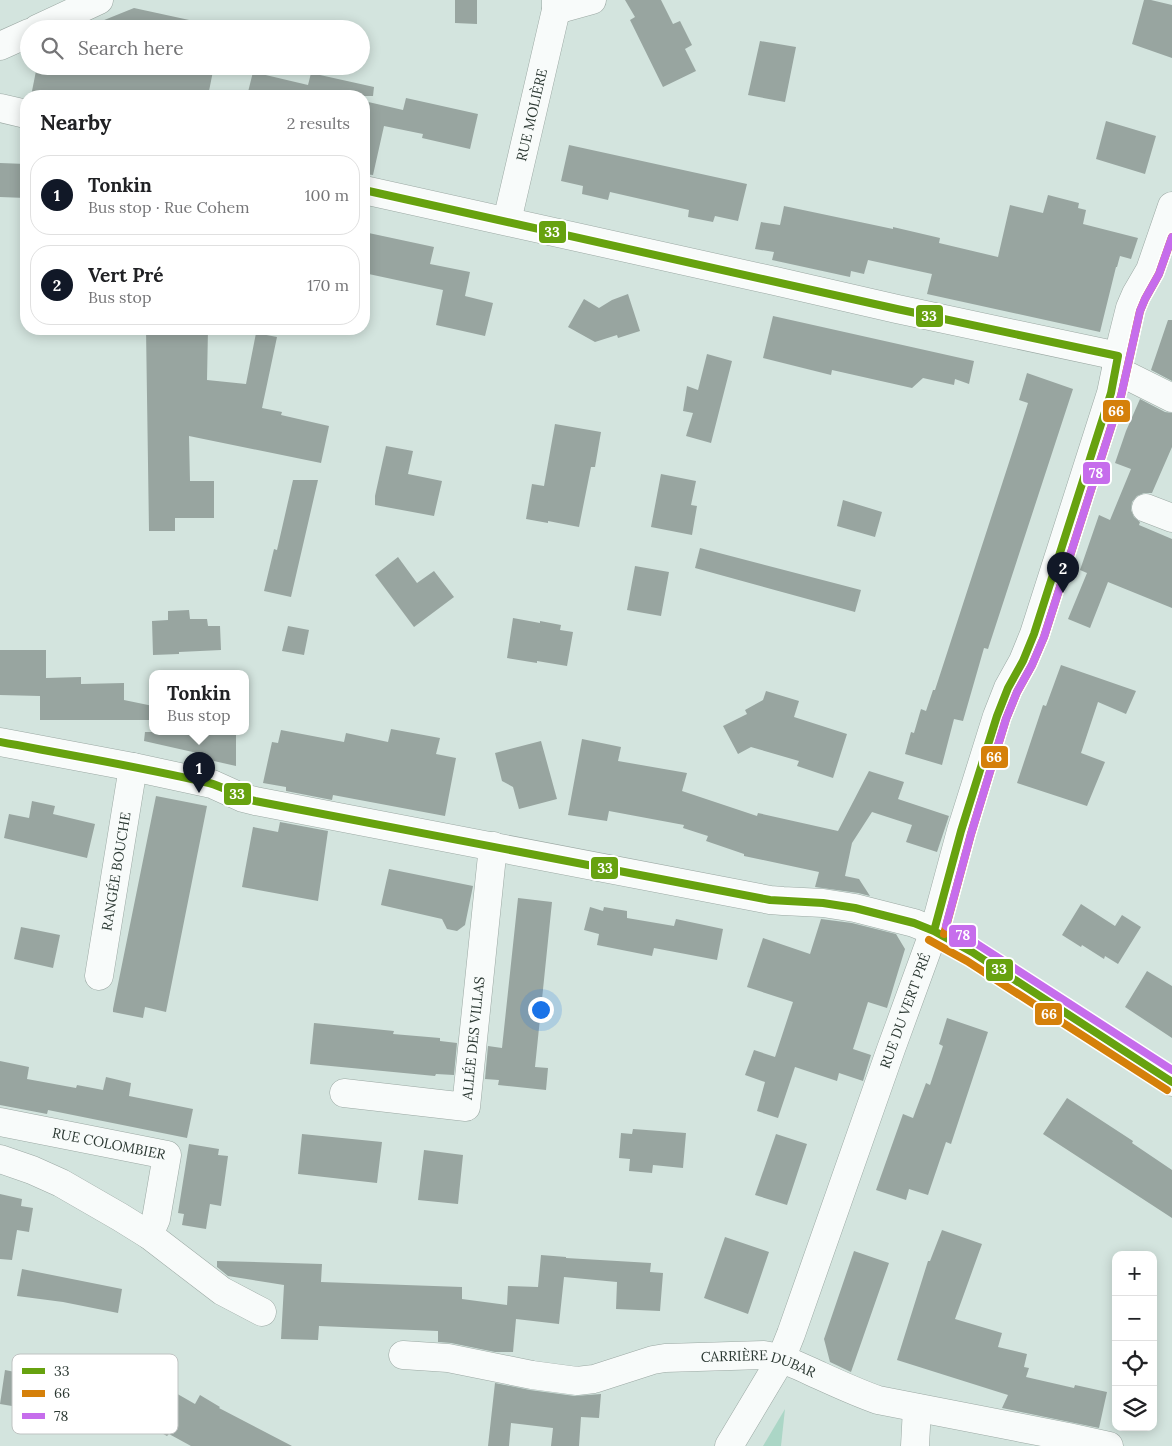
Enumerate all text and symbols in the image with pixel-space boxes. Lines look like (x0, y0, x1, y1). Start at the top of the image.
search box (20, 20, 370, 75)
icon: search (38, 34, 66, 62)
text: Search here (78, 36, 184, 60)
street label: RUE MOLIÈRE (512, 66, 551, 163)
text: Nearby (40, 109, 111, 136)
text: 2 results (287, 113, 350, 133)
text: Tonkin (88, 173, 152, 197)
text: 1 (54, 185, 60, 205)
text: 100 m (305, 185, 349, 205)
text: Bus stop · Rue Cohem (88, 197, 250, 217)
line badge: 33 (538, 220, 567, 244)
text: 33 (544, 223, 560, 241)
text: Vert Pré (88, 263, 163, 287)
text: 2 (53, 275, 61, 295)
text: 170 m (307, 275, 349, 295)
text: Bus stop (88, 287, 152, 307)
line badge: 33 (915, 304, 944, 328)
text: 33 (921, 307, 937, 325)
line badge: 66 (1102, 399, 1131, 423)
text: 66 (1108, 402, 1124, 420)
line badge: 78 (1082, 461, 1111, 485)
text: 78 (1089, 464, 1103, 482)
pin: 2 (1047, 552, 1079, 593)
popup (149, 670, 249, 735)
text: Tonkin (167, 681, 231, 705)
text: Bus stop (167, 705, 231, 725)
line badge: 66 (980, 745, 1009, 769)
text: 66 (986, 748, 1002, 766)
pin: 1 (183, 752, 215, 793)
line badge: 33 (223, 782, 252, 806)
text: 33 (229, 785, 245, 803)
street label: RANGÉE BOUCHE (97, 810, 135, 932)
line badge: 33 (590, 856, 619, 880)
text: 33 (597, 859, 613, 877)
line badge: 78 (948, 924, 977, 948)
text: 78 (956, 926, 970, 944)
street label: RUE DU VERT PRÉ (876, 950, 934, 1071)
line badge: 33 (985, 958, 1014, 982)
text: 33 (991, 960, 1007, 978)
street label: ALLÉE DES VILLAS (458, 976, 488, 1102)
your location (528, 997, 554, 1023)
line badge: 66 (1034, 1002, 1063, 1026)
text: 66 (1041, 1005, 1057, 1023)
street label: RUE COLOMBIER (51, 1124, 167, 1164)
map controls (1112, 1251, 1157, 1431)
button: + (1112, 1251, 1157, 1296)
button: − (1112, 1296, 1157, 1341)
button: locate (1112, 1341, 1157, 1386)
street label: CARRIÈRE DUBAR (701, 1346, 819, 1382)
legend (12, 1354, 178, 1434)
text: 33 (54, 1362, 70, 1380)
text: 66 (54, 1384, 70, 1402)
button: layers (1112, 1386, 1157, 1431)
text: 78 (54, 1407, 68, 1425)

